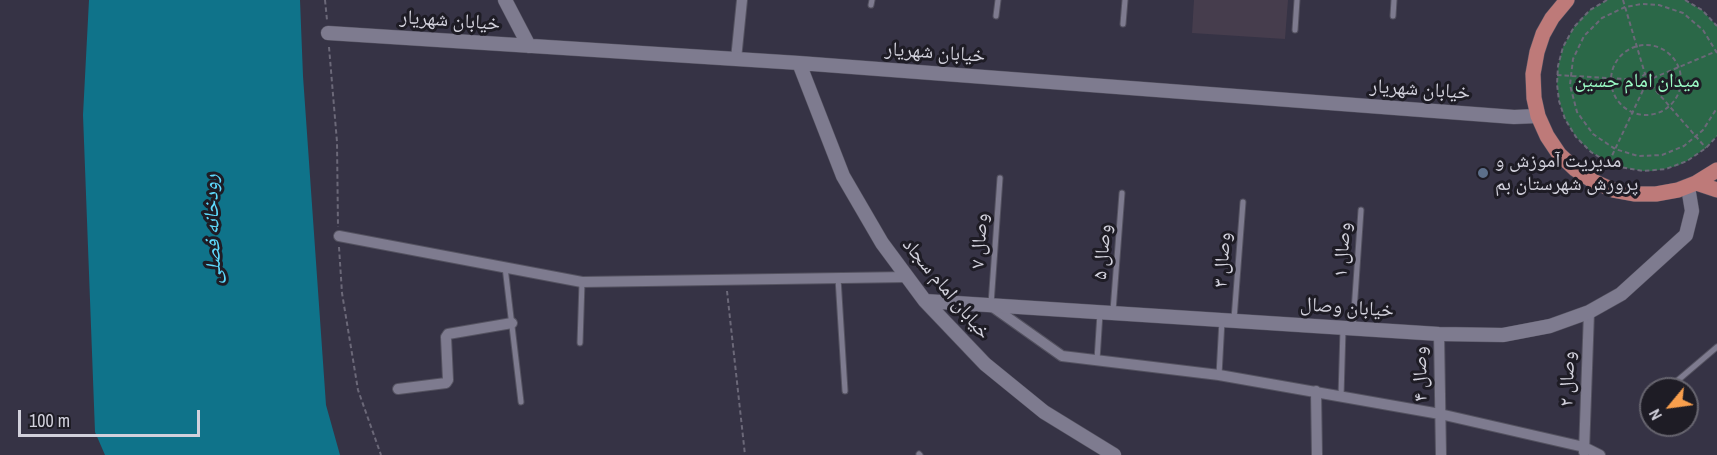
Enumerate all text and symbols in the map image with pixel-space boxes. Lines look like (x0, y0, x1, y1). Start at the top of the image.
street label: خیابان شهریار (399, 6, 501, 36)
street label: خیابان شهریار (884, 38, 986, 68)
park label: میدان امام حسین (1575, 70, 1699, 94)
street label: خیابان شهریار (1369, 75, 1471, 105)
place label: مدیریت آموزش و پرورش شهرستان بم (1495, 150, 1638, 197)
marker: مدیریت آموزش و پرورش شهرستان بم (1476, 166, 1490, 180)
water label: رودخانه فصلی (198, 174, 228, 284)
street label: وصال ۷ (966, 212, 994, 270)
street label: وصال ۱ (1329, 221, 1357, 279)
street label: وصال ۵ (1089, 223, 1117, 281)
street label: وصال ۳ (1209, 231, 1237, 289)
street label: خیابان امام سجاد (897, 233, 995, 345)
street label: خیابان وصال (1299, 293, 1395, 323)
street label: وصال ۴ (1409, 346, 1433, 402)
street label: وصال ۲ (1555, 351, 1581, 407)
north arrow (1639, 377, 1699, 437)
scale bar (21, 398, 202, 436)
text: N (1643, 405, 1667, 424)
text: 100 m (29, 408, 70, 433)

